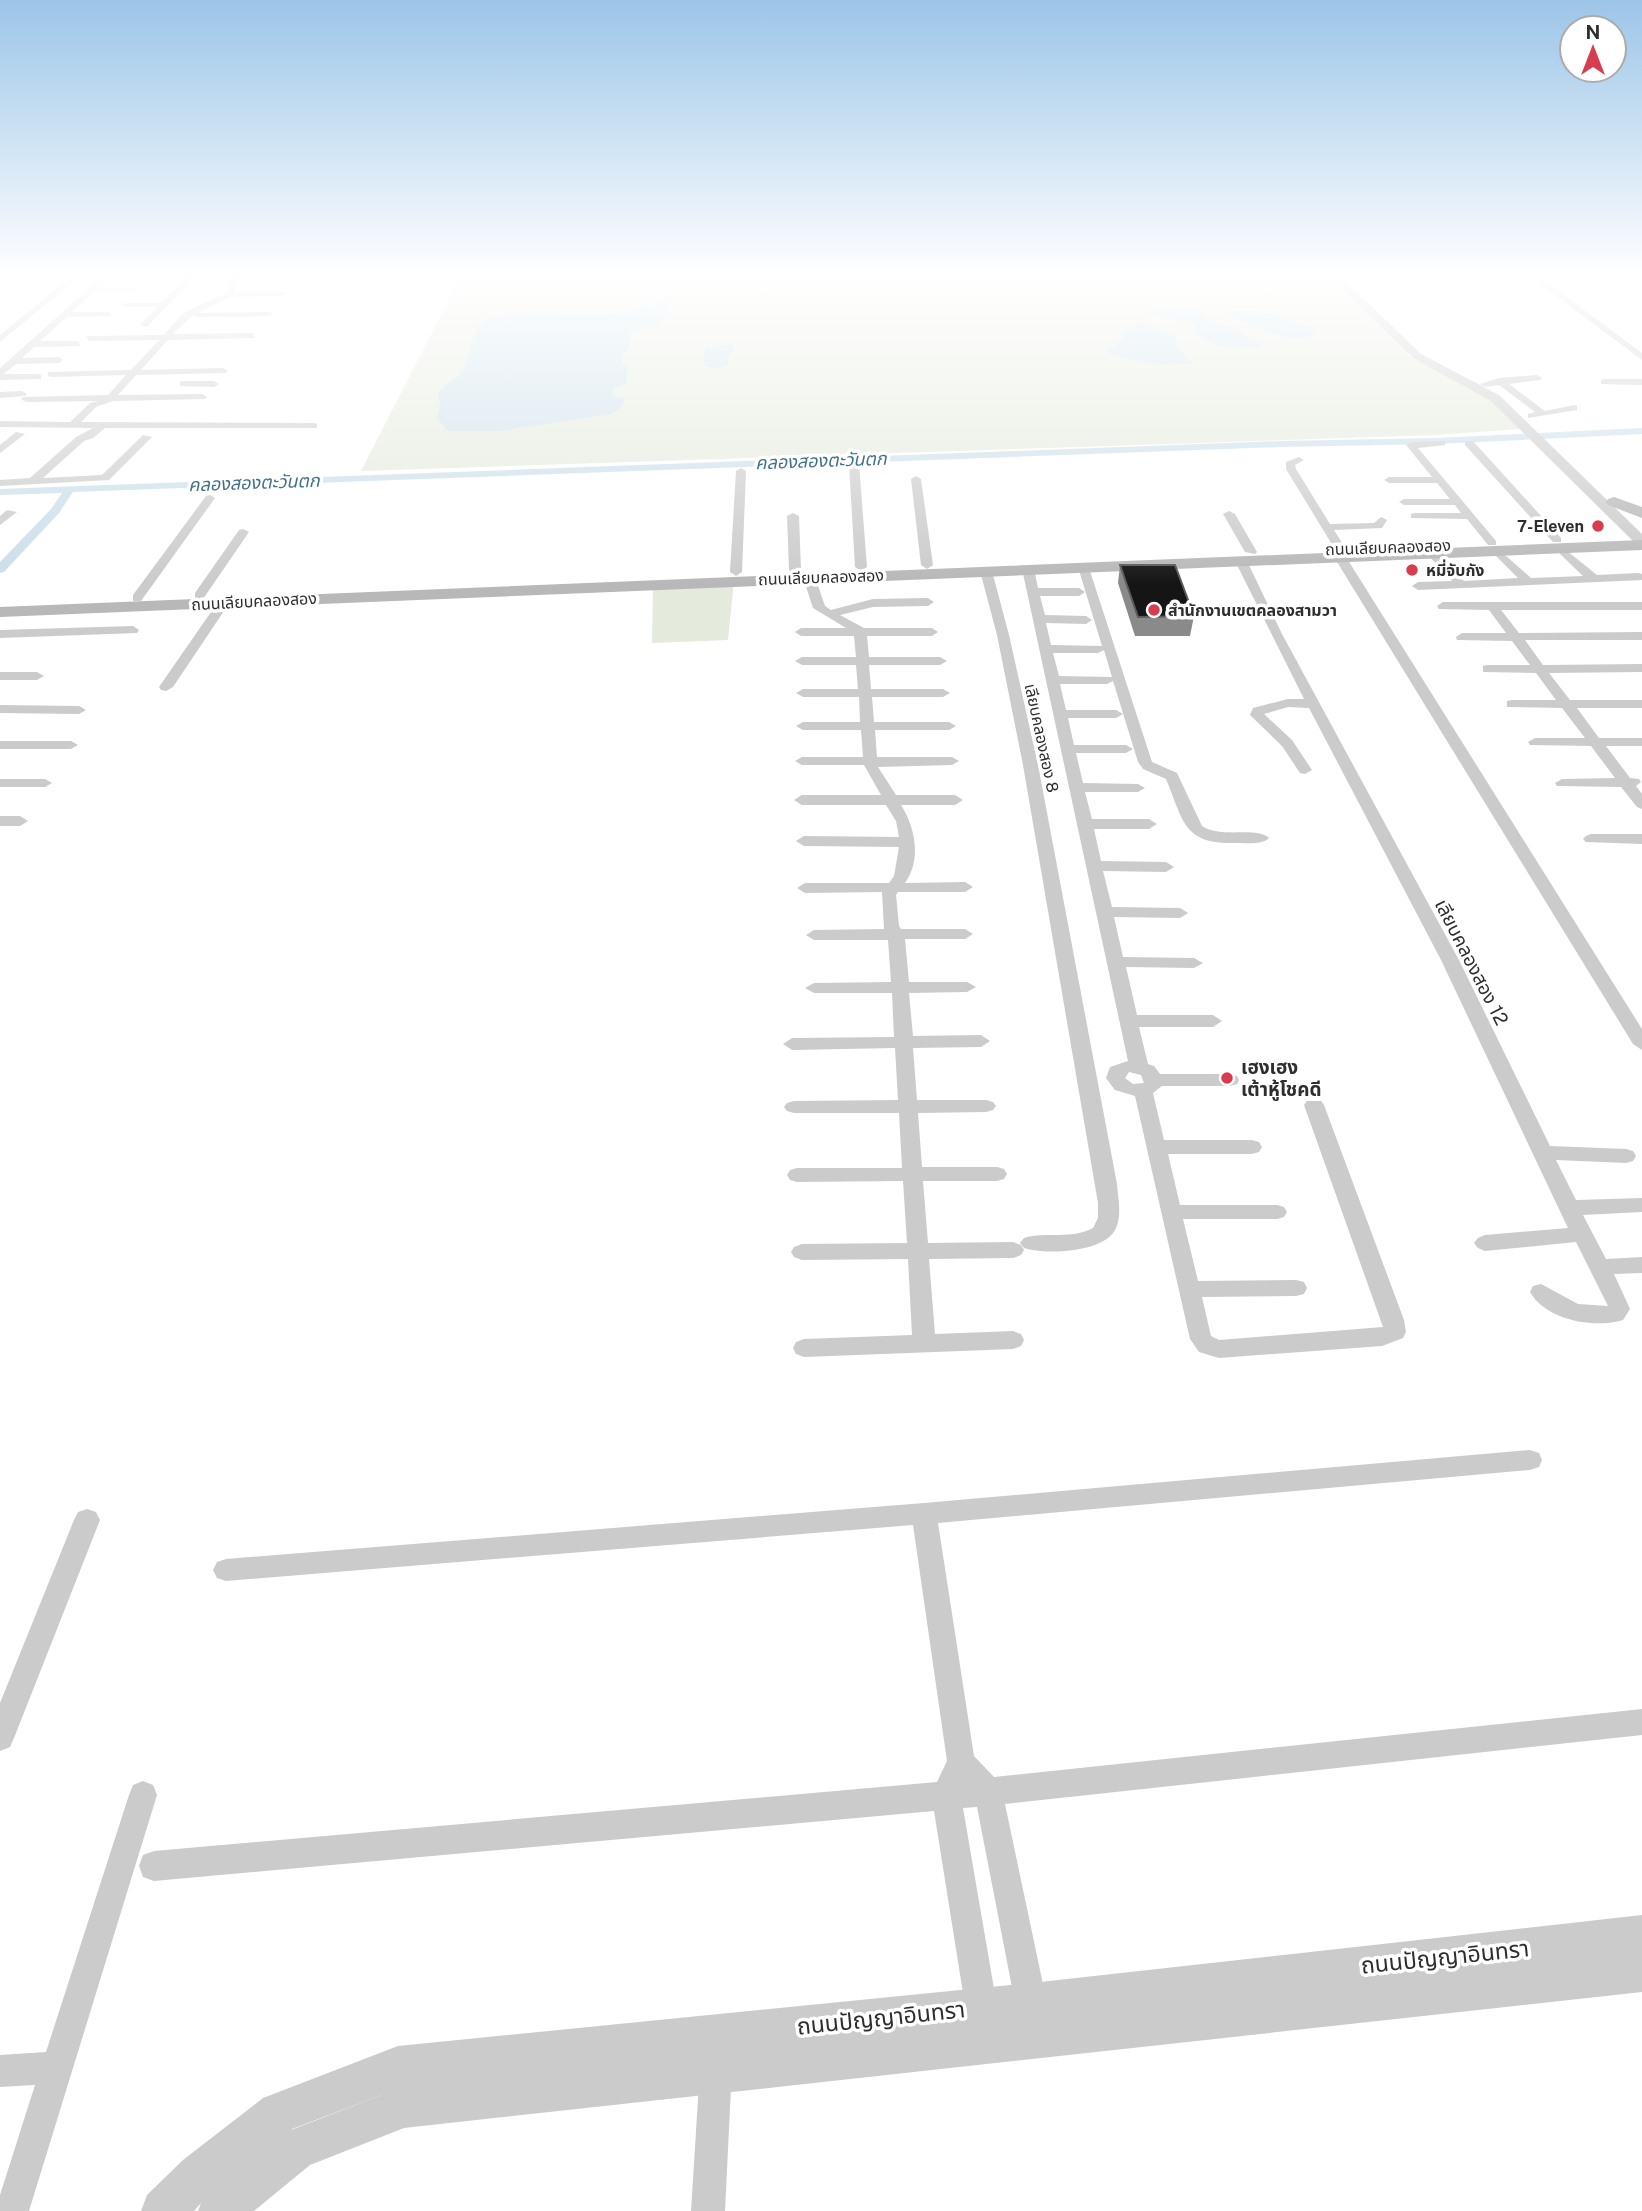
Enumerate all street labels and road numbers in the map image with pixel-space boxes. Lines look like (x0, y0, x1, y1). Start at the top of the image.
street label: ถนนเลียบคลองสอง (1325, 536, 1451, 559)
street label: ถนนเลียบคลองสอง (758, 566, 884, 589)
street label: ถนนเลียบคลองสอง (191, 589, 317, 614)
street label: เลียบคลองสอง 8 (1021, 682, 1062, 794)
street label: เลียบคลองสอง 12 (1431, 895, 1513, 1029)
street label: ถนนปัญญาอินทรา (1360, 1934, 1530, 1979)
street label: ถนนปัญญาอินทรา (796, 1995, 966, 2040)

